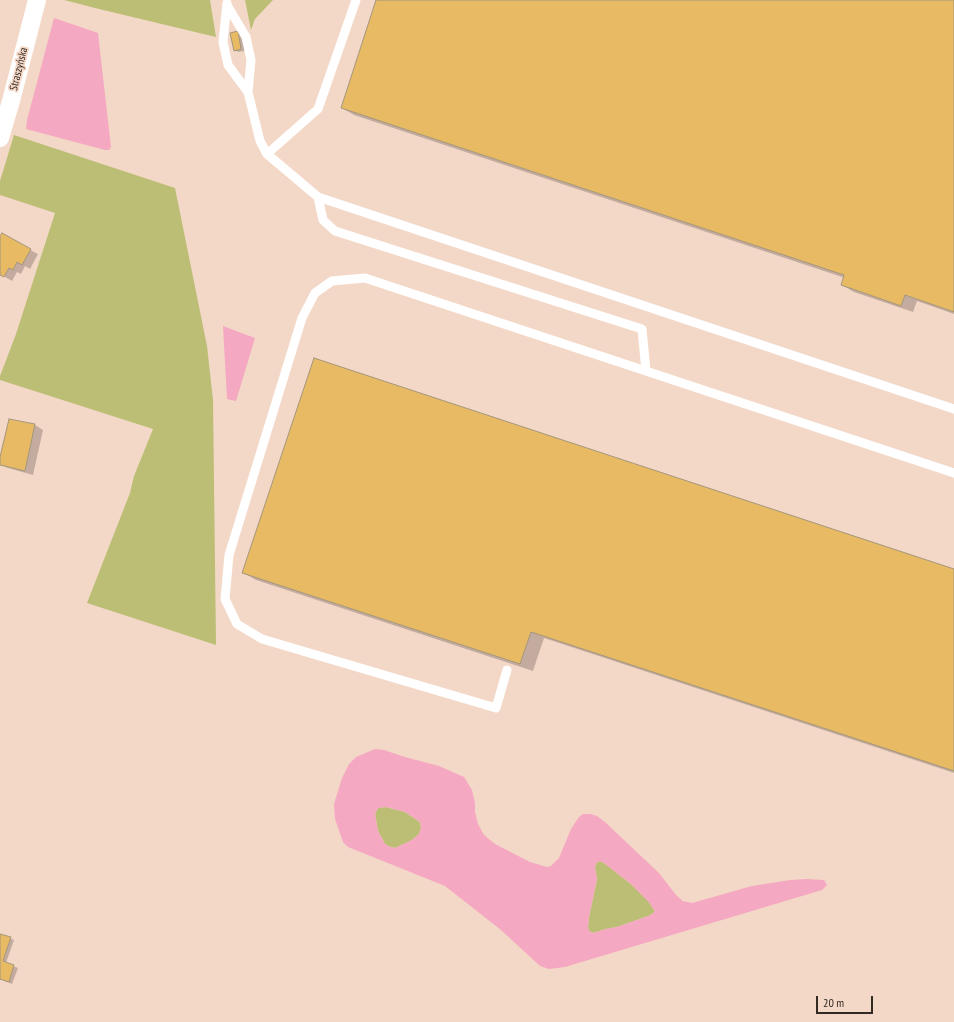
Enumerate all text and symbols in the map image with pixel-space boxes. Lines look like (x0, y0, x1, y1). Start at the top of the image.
street label: Straszyńska (7, 46, 31, 92)
scale bar (818, 988, 875, 1014)
text: 20 m (823, 995, 844, 1010)

